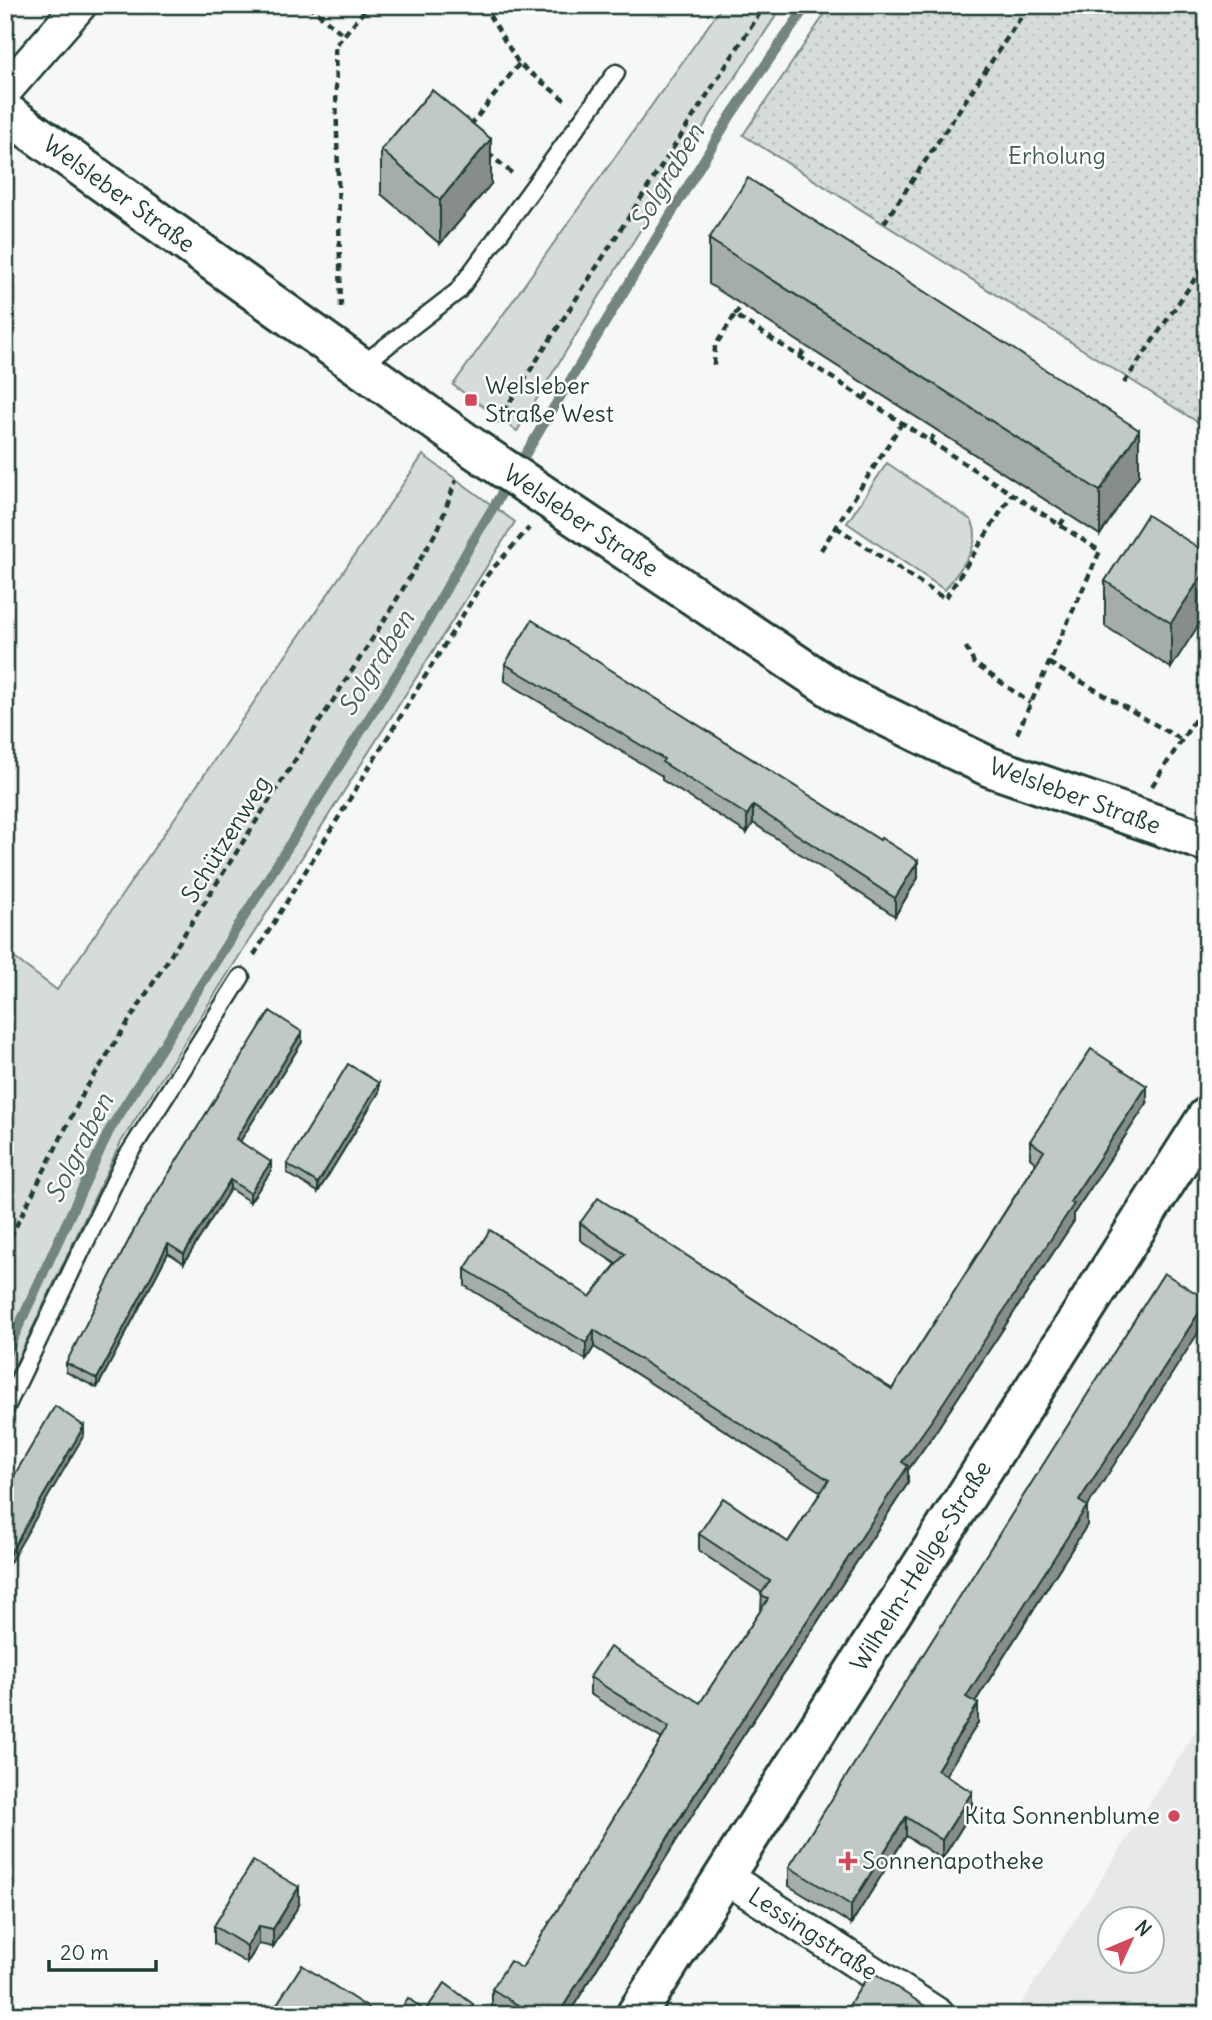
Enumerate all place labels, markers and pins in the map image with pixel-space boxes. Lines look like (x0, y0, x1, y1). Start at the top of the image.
place label: Welsleber Straße West (485, 370, 614, 428)
marker: Welsleber Straße West (463, 392, 479, 408)
place label: Kita Sonnenblume (964, 1800, 1160, 1830)
marker: Kita Sonnenblume (1166, 1808, 1182, 1824)
place label: Sonnenapotheke (862, 1845, 1044, 1875)
marker: Sonnenapotheke (840, 1853, 856, 1869)

